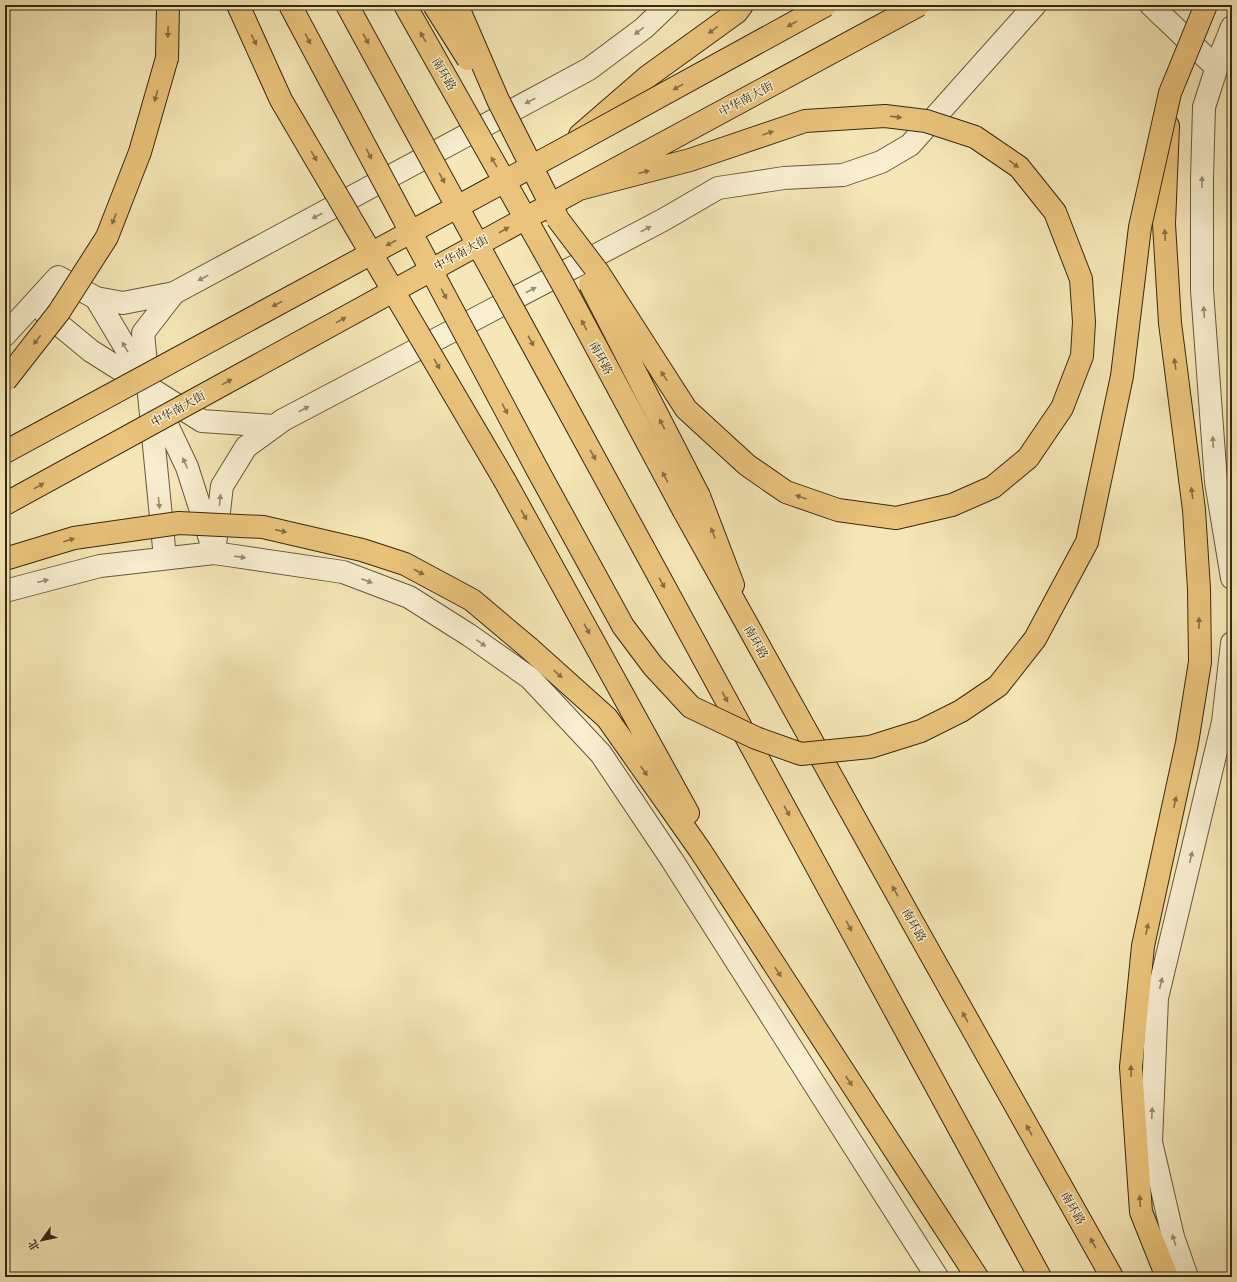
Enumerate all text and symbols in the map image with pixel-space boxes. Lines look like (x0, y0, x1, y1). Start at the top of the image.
one-way arrow (786, 20, 797, 27)
one-way arrow (165, 26, 171, 39)
one-way arrow (707, 26, 718, 34)
one-way arrow (634, 27, 645, 35)
one-way arrow (420, 31, 427, 43)
one-way arrow (362, 33, 369, 45)
one-way arrow (305, 34, 312, 45)
one-way arrow (251, 35, 257, 46)
street label: 南环路 (429, 55, 459, 93)
street label: 中华南大街 (716, 78, 777, 119)
one-way arrow (672, 83, 684, 90)
one-way arrow (153, 90, 159, 102)
one-way arrow (524, 98, 536, 105)
one-way arrow (890, 114, 902, 120)
one-way arrow (762, 130, 774, 136)
one-way arrow (366, 148, 373, 160)
one-way arrow (311, 150, 318, 161)
one-way arrow (491, 157, 498, 168)
one-way arrow (1009, 160, 1019, 168)
one-way arrow (638, 169, 650, 175)
one-way arrow (438, 172, 445, 184)
one-way arrow (1199, 175, 1205, 188)
one-way arrow (110, 213, 116, 225)
one-way arrow (311, 213, 323, 219)
one-way arrow (640, 226, 652, 232)
one-way arrow (498, 227, 510, 234)
one-way arrow (1162, 228, 1168, 241)
street label: 中华南大街 (431, 232, 492, 274)
one-way arrow (386, 239, 397, 246)
one-way arrow (197, 274, 208, 281)
one-way arrow (525, 286, 537, 293)
one-way arrow (440, 288, 447, 300)
one-way arrow (271, 301, 283, 308)
one-way arrow (1200, 306, 1207, 318)
one-way arrow (335, 316, 347, 323)
one-way arrow (581, 319, 587, 331)
one-way arrow (33, 334, 42, 345)
one-way arrow (527, 335, 534, 347)
street label: 南环路 (586, 339, 616, 377)
one-way arrow (122, 341, 129, 353)
one-way arrow (433, 358, 440, 370)
one-way arrow (1172, 358, 1178, 370)
one-way arrow (660, 371, 668, 381)
one-way arrow (221, 379, 233, 386)
street label: 中华南大街 (148, 388, 209, 430)
one-way arrow (501, 403, 508, 414)
one-way arrow (299, 405, 310, 412)
one-way arrow (659, 418, 665, 430)
one-way arrow (1210, 436, 1217, 448)
one-way arrow (589, 449, 596, 461)
one-way arrow (182, 457, 188, 468)
one-way arrow (662, 471, 668, 483)
one-way arrow (33, 482, 45, 489)
one-way arrow (1189, 487, 1195, 499)
one-way arrow (217, 494, 224, 506)
one-way arrow (795, 494, 807, 500)
one-way arrow (156, 497, 162, 509)
one-way arrow (520, 509, 527, 521)
one-way arrow (709, 526, 715, 538)
one-way arrow (275, 529, 287, 535)
one-way arrow (63, 537, 75, 543)
one-way arrow (234, 554, 246, 560)
one-way arrow (413, 568, 425, 575)
one-way arrow (659, 577, 666, 589)
one-way arrow (37, 578, 49, 584)
one-way arrow (361, 579, 373, 585)
one-way arrow (1196, 616, 1202, 629)
one-way arrow (583, 623, 590, 635)
street label: 南环路 (741, 623, 771, 661)
one-way arrow (475, 639, 486, 647)
one-way arrow (553, 669, 563, 679)
one-way arrow (721, 691, 728, 703)
one-way arrow (640, 765, 648, 776)
one-way arrow (1172, 795, 1178, 808)
one-way arrow (783, 806, 790, 817)
one-way arrow (1188, 851, 1194, 863)
one-way arrow (891, 885, 898, 897)
street label: 南环路 (899, 906, 929, 944)
one-way arrow (845, 920, 852, 931)
one-way arrow (1145, 922, 1151, 935)
one-way arrow (775, 966, 782, 977)
one-way arrow (1158, 977, 1164, 990)
one-way arrow (962, 1011, 969, 1022)
one-way arrow (1128, 1065, 1135, 1078)
one-way arrow (845, 1075, 853, 1086)
one-way arrow (1149, 1107, 1156, 1119)
one-way arrow (1025, 1124, 1032, 1136)
street label: 南环路 (1058, 1189, 1088, 1227)
one-way arrow (1136, 1195, 1143, 1207)
north arrow (22, 1220, 62, 1260)
one-way arrow (1171, 1234, 1177, 1246)
text: 北 (26, 1237, 42, 1253)
one-way arrow (1089, 1237, 1096, 1249)

